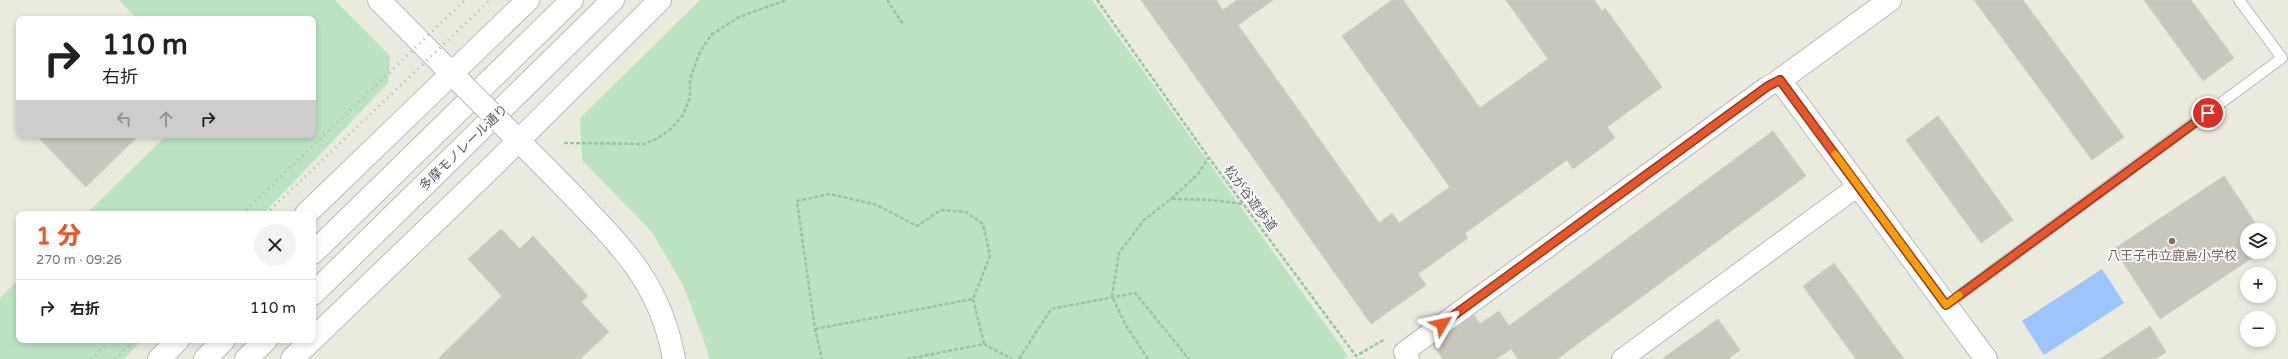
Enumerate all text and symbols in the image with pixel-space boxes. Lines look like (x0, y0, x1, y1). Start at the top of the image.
text: 110 m (102, 28, 188, 62)
icon: right (36, 32, 88, 84)
text: 右折 (102, 66, 138, 88)
pin (2191, 96, 2225, 130)
street label: 多摩モノレール通り (416, 101, 511, 194)
icon: arrive (2197, 102, 2219, 124)
icon: left (113, 108, 135, 130)
icon: ahead (155, 108, 177, 130)
icon: right (197, 108, 219, 130)
street label: 松が谷遊歩道 (1220, 163, 1280, 235)
text: 1 分 (36, 222, 81, 251)
map controls (2240, 223, 2276, 347)
button: layers (2240, 223, 2276, 259)
button: close (254, 224, 296, 266)
marker: 八王子市立鹿島小学校 (2167, 236, 2177, 246)
place label: 八王子市立鹿島小学校 (2107, 248, 2237, 264)
text: 270 m · 09:26 (36, 252, 122, 268)
button: + (2240, 267, 2276, 303)
icon: right (36, 297, 58, 319)
text: 110 m (250, 299, 296, 317)
text: 右折 (70, 300, 100, 318)
position arrow (1421, 303, 1463, 345)
button: − (2240, 311, 2276, 347)

